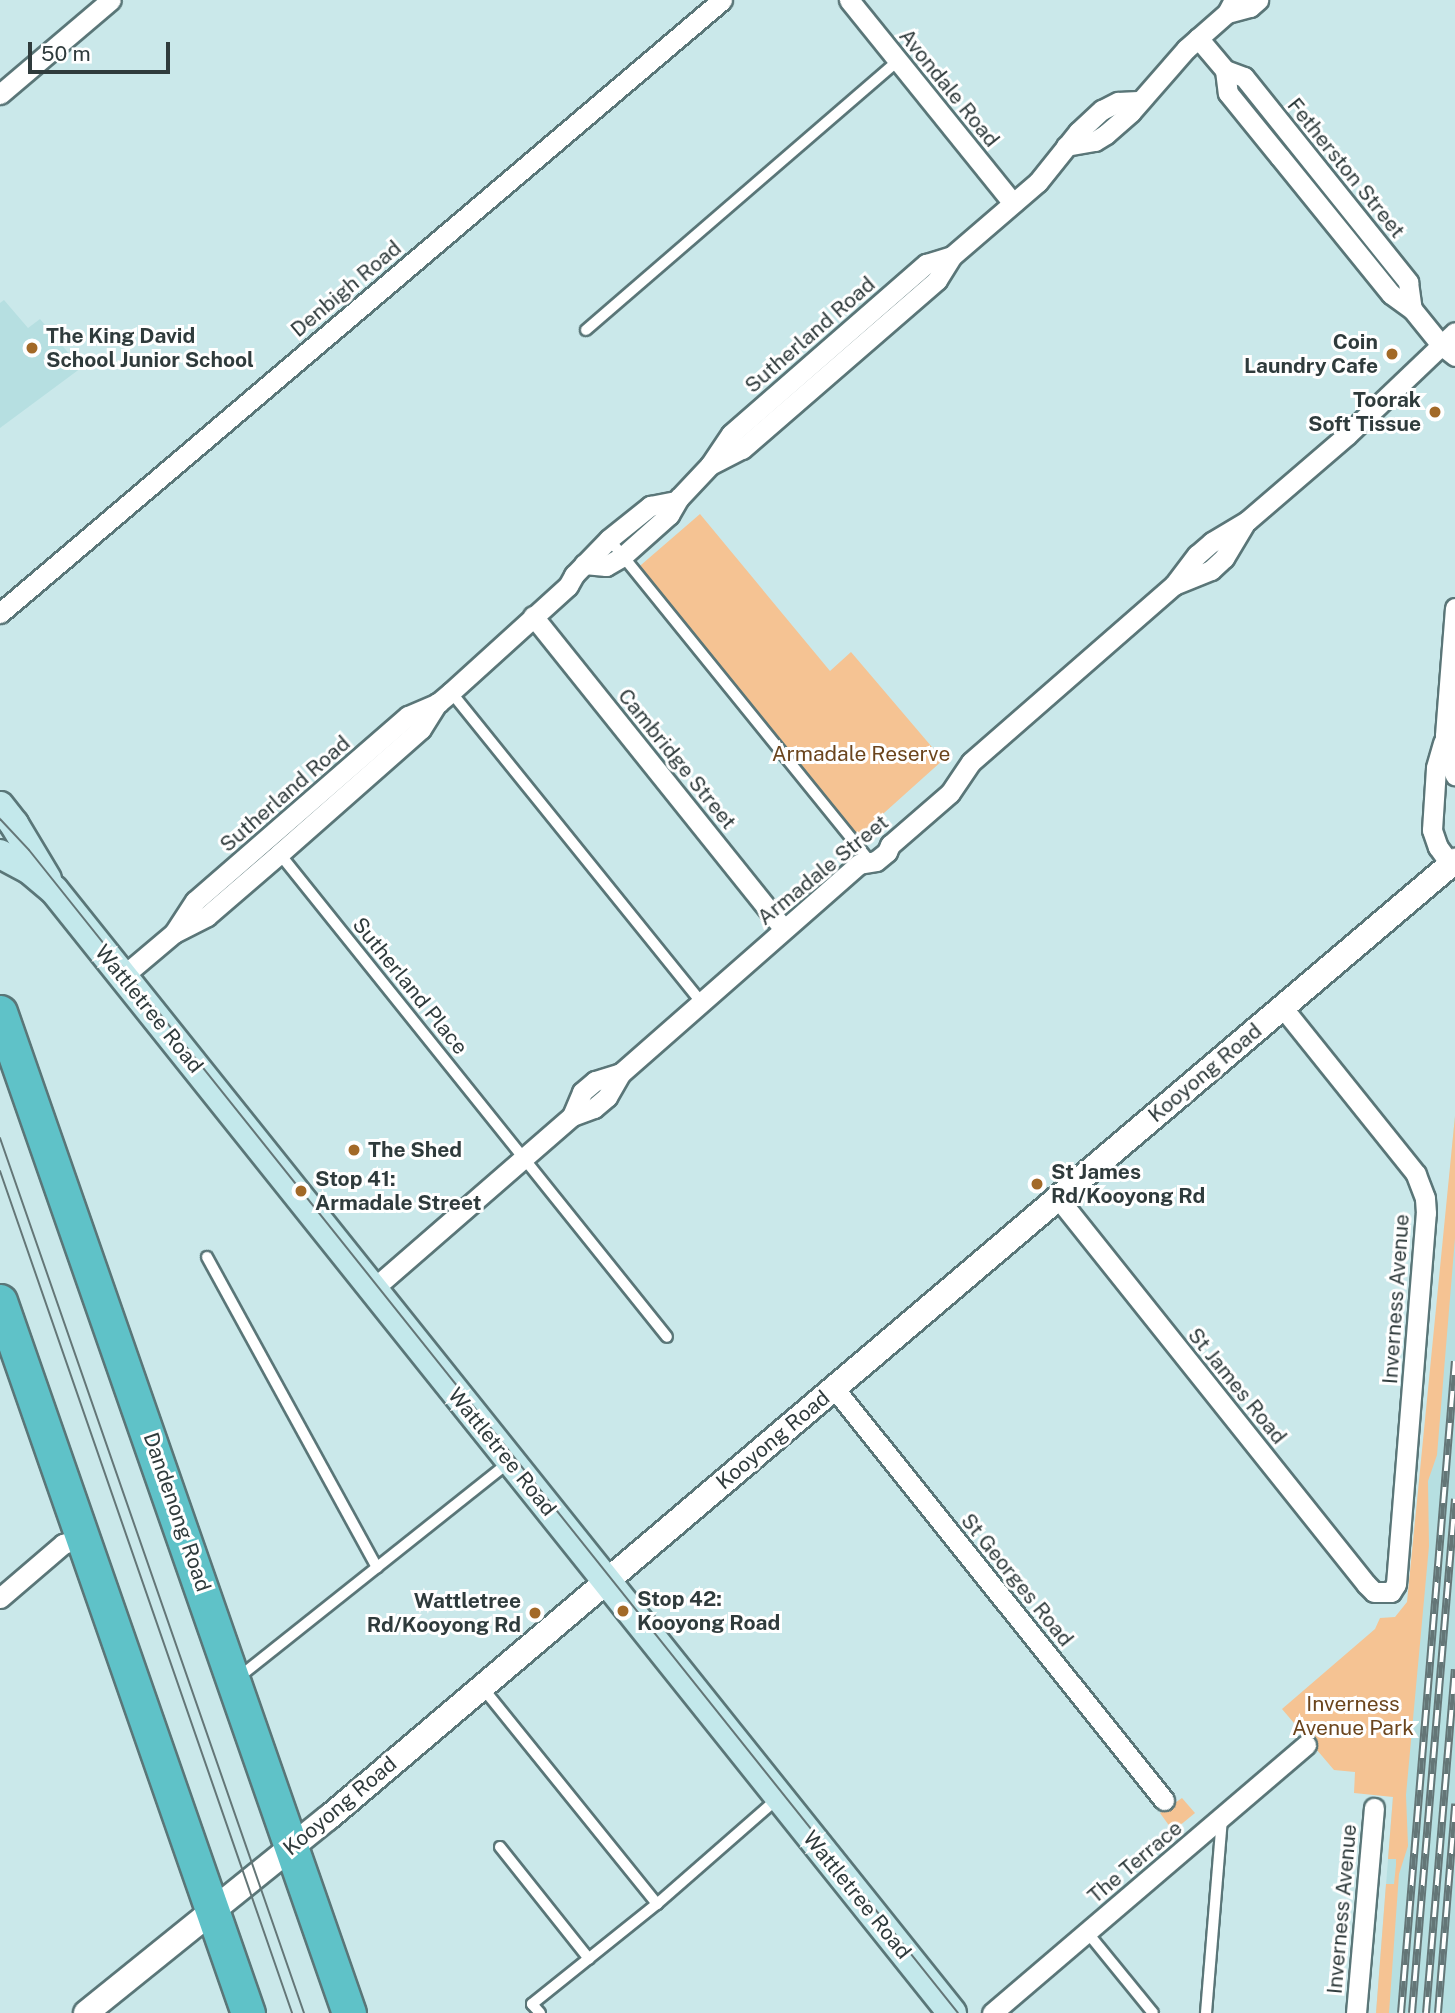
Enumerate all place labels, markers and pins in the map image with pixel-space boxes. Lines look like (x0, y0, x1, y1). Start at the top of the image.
place label: The King David School Junior School (46, 323, 254, 373)
place label: Coin Laundry Cafe (1244, 329, 1378, 379)
marker: The King David School Junior School (24, 340, 40, 356)
marker: Coin Laundry Cafe (1384, 346, 1400, 362)
place label: Toorak Soft Tissue (1308, 387, 1421, 437)
marker: Toorak Soft Tissue (1427, 404, 1443, 420)
place label: The Shed (368, 1137, 462, 1163)
marker: The Shed (346, 1142, 362, 1158)
place label: St James Rd/Kooyong Rd (1051, 1159, 1205, 1209)
place label: Stop 41: Armadale Street (315, 1166, 482, 1216)
marker: St James Rd/Kooyong Rd (1029, 1176, 1045, 1192)
marker: Stop 41: Armadale Street (293, 1183, 309, 1199)
place label: Stop 42: Kooyong Road (637, 1586, 780, 1636)
place label: Wattletree Rd/Kooyong Rd (367, 1588, 521, 1638)
marker: Stop 42: Kooyong Road (615, 1603, 631, 1619)
marker: Wattletree Rd/Kooyong Rd (527, 1605, 543, 1621)

